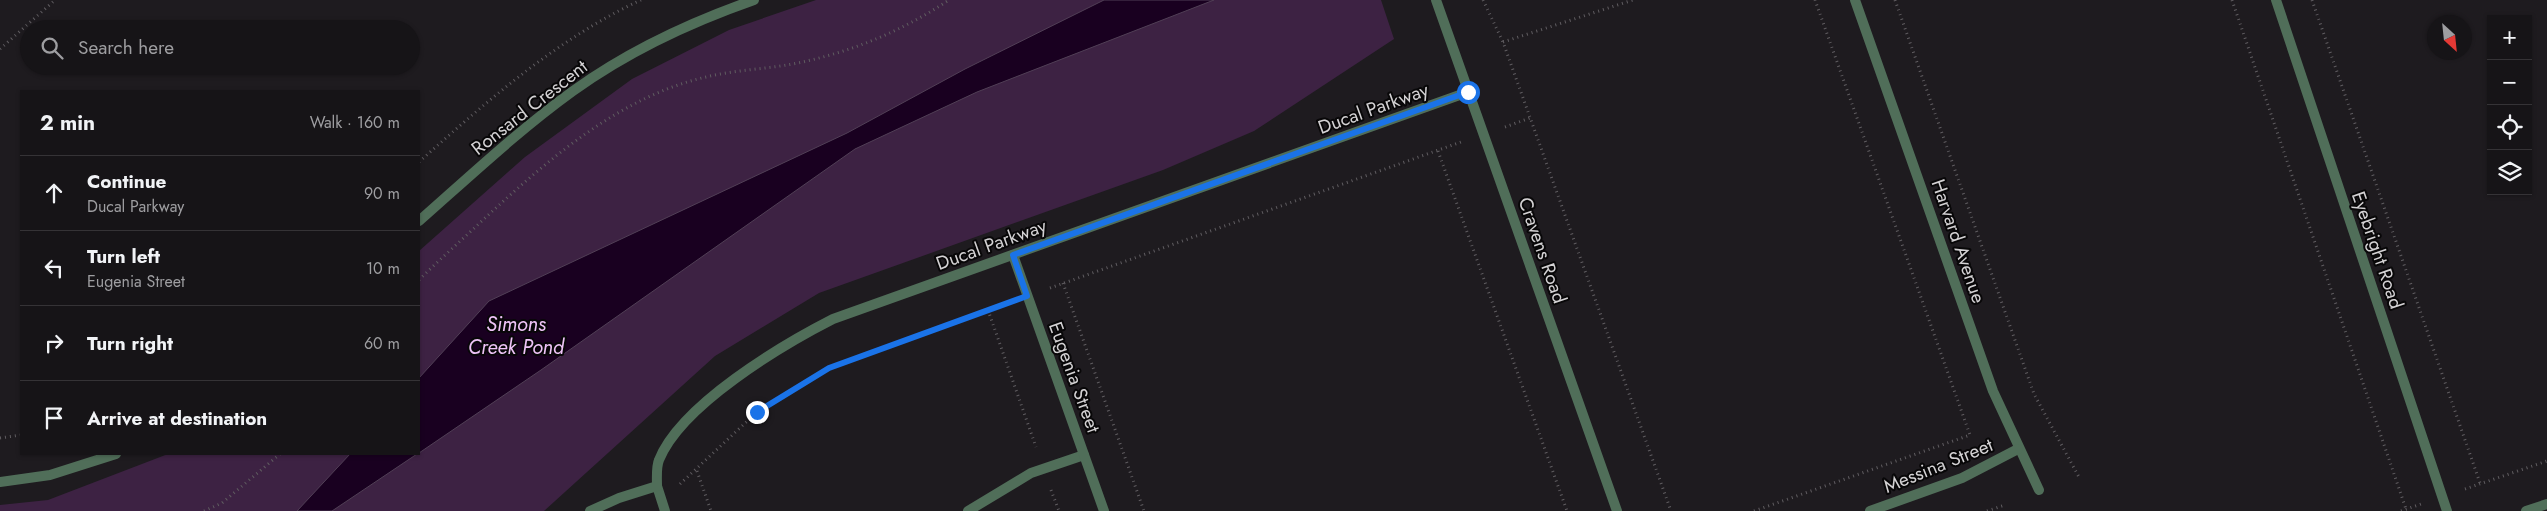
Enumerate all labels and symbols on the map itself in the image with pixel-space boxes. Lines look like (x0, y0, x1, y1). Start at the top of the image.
north arrow (2427, 15, 2472, 60)
street label: Ronsard Crescent (465, 53, 593, 161)
street label: Ducal Parkway (1314, 76, 1433, 141)
route start (1457, 81, 1480, 104)
street label: Harvard Avenue (1925, 176, 1992, 307)
street label: Eyebright Road (2345, 188, 2410, 313)
street label: Cravens Road (1512, 193, 1573, 307)
street label: Ducal Parkway (932, 212, 1051, 277)
water label: Simons Creek Pond (468, 310, 565, 362)
street label: Eugenia Street (1042, 318, 1107, 437)
route end (746, 401, 769, 424)
street label: Messina Street (1880, 431, 1997, 500)

